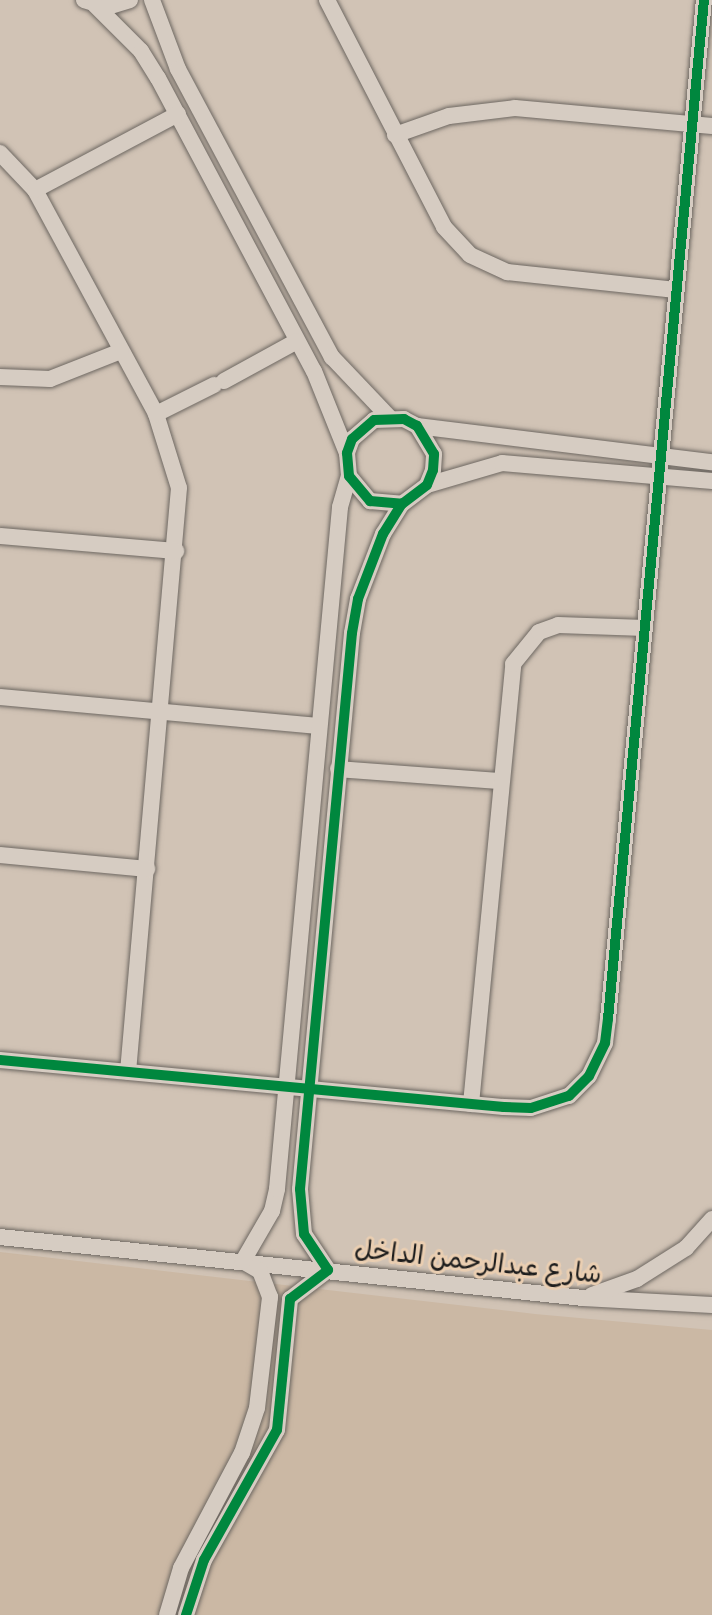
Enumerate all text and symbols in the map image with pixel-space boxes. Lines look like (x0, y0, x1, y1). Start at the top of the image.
street label: شارع عبدالرحمن الداخل (353, 1234, 603, 1290)

